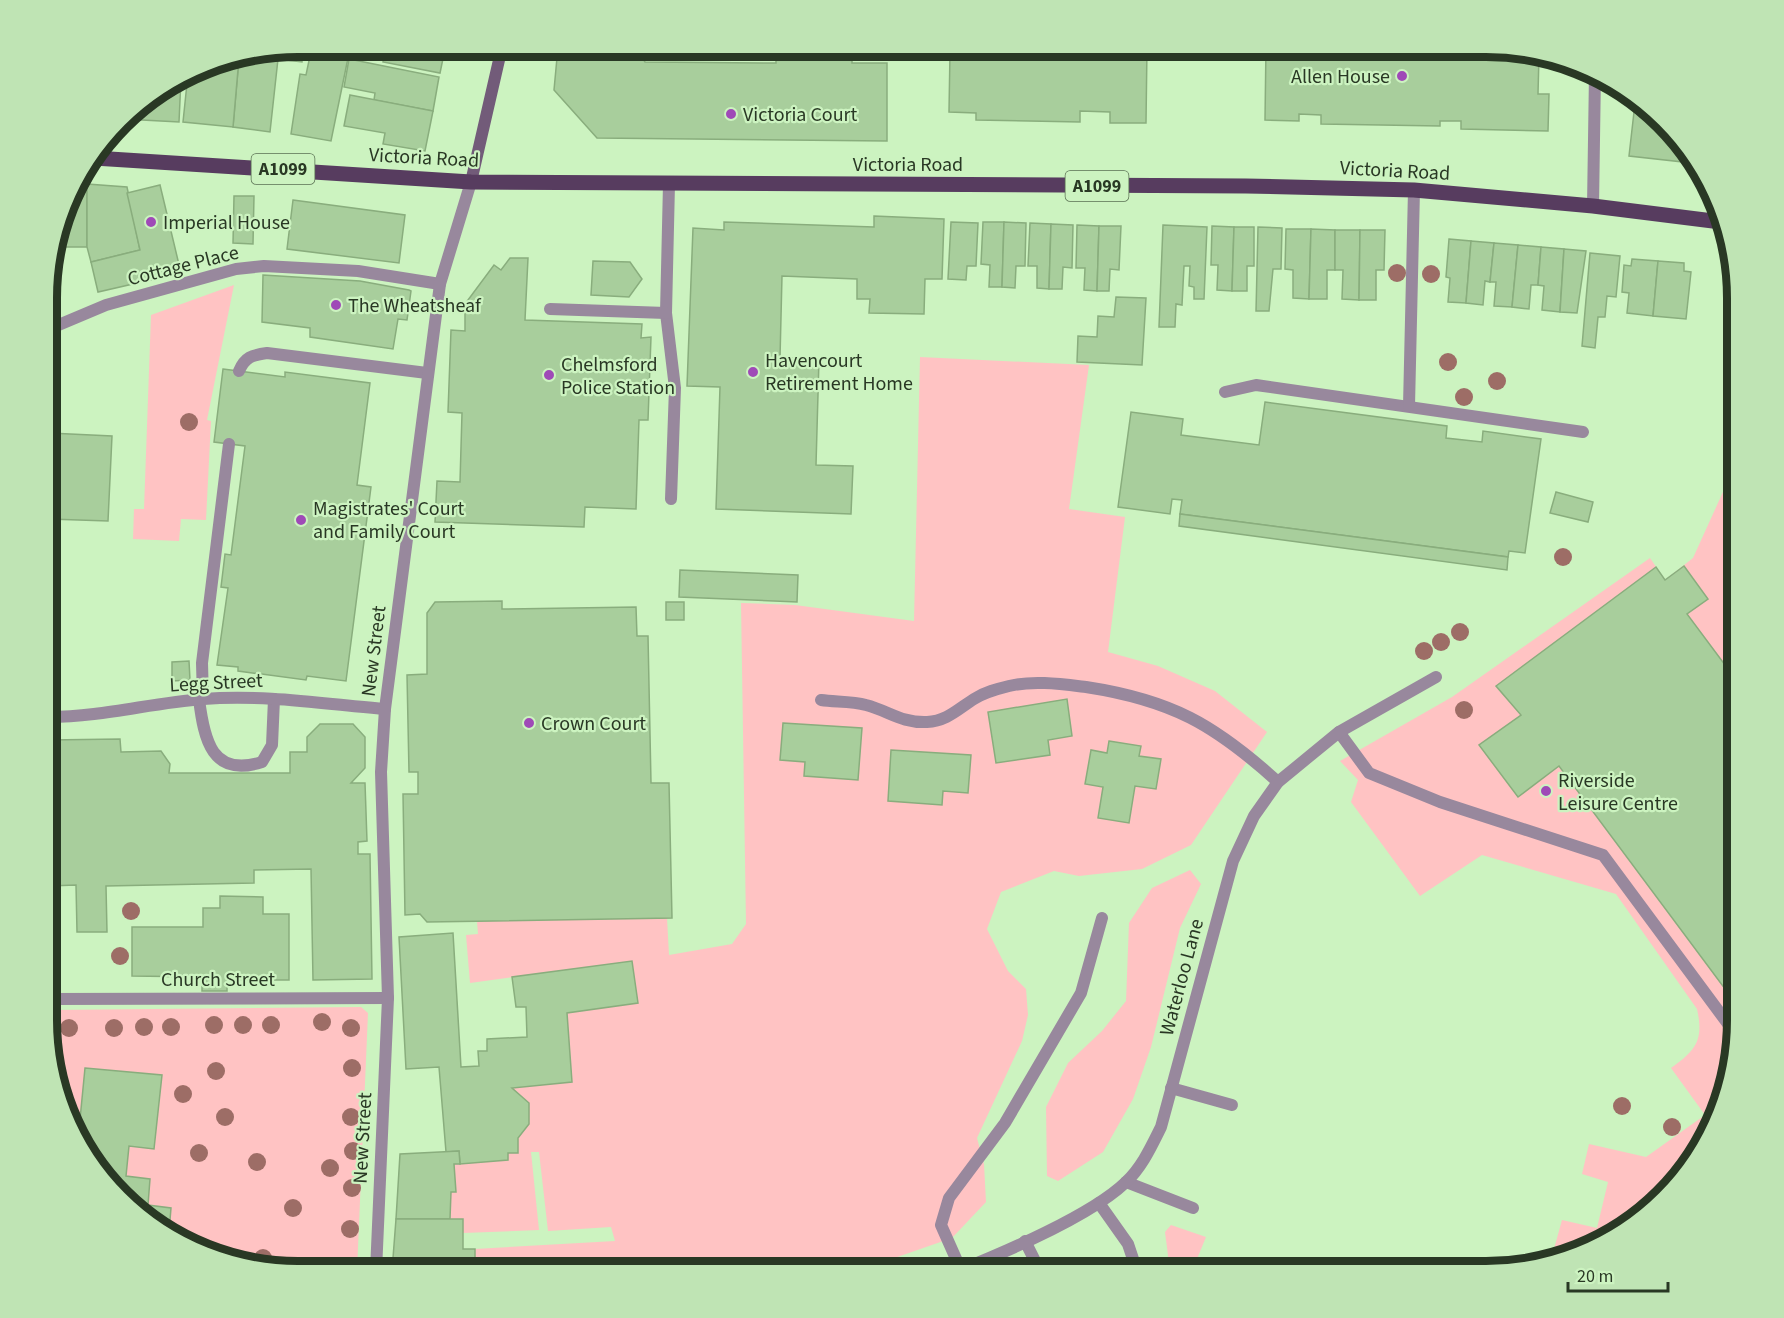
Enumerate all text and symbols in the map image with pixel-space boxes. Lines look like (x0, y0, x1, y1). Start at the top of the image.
place label: Allen House (1291, 63, 1390, 91)
marker: Allen House (1395, 69, 1409, 83)
place label: Victoria Court (743, 101, 857, 129)
marker: Victoria Court (724, 107, 738, 121)
street label: Victoria Road (368, 141, 480, 175)
street label: Victoria Road (853, 151, 963, 179)
road number: A1099 (252, 154, 314, 184)
street label: Victoria Road (1339, 154, 1451, 188)
road number: A1099 (1066, 171, 1128, 201)
place label: Imperial House (163, 209, 290, 237)
marker: Imperial House (144, 215, 158, 229)
street label: Cottage Place (125, 239, 242, 293)
place label: The Wheatsheaf (348, 292, 482, 320)
marker: The Wheatsheaf (329, 298, 343, 312)
place label: Havencourt Retirement Home (765, 347, 913, 398)
place label: Chelmsford Police Station (561, 351, 675, 402)
marker: Havencourt Retirement Home (746, 365, 760, 379)
marker: Chelmsford Police Station (542, 368, 556, 382)
place label: Magistrates' Court and Family Court (313, 495, 464, 546)
marker: Magistrates' Court and Family Court (294, 513, 308, 527)
street label: New Street (355, 604, 393, 698)
street label: Legg Street (169, 667, 264, 699)
place label: Crown Court (541, 710, 646, 738)
marker: Crown Court (522, 716, 536, 730)
place label: Riverside Leisure Centre (1558, 767, 1678, 818)
marker: Riverside Leisure Centre (1539, 784, 1553, 798)
street label: Waterloo Lane (1153, 916, 1211, 1039)
street label: Church Street (161, 966, 275, 994)
street label: New Street (347, 1091, 379, 1184)
scale bar (1568, 1255, 1668, 1293)
text: 20 m (1577, 1264, 1613, 1289)

